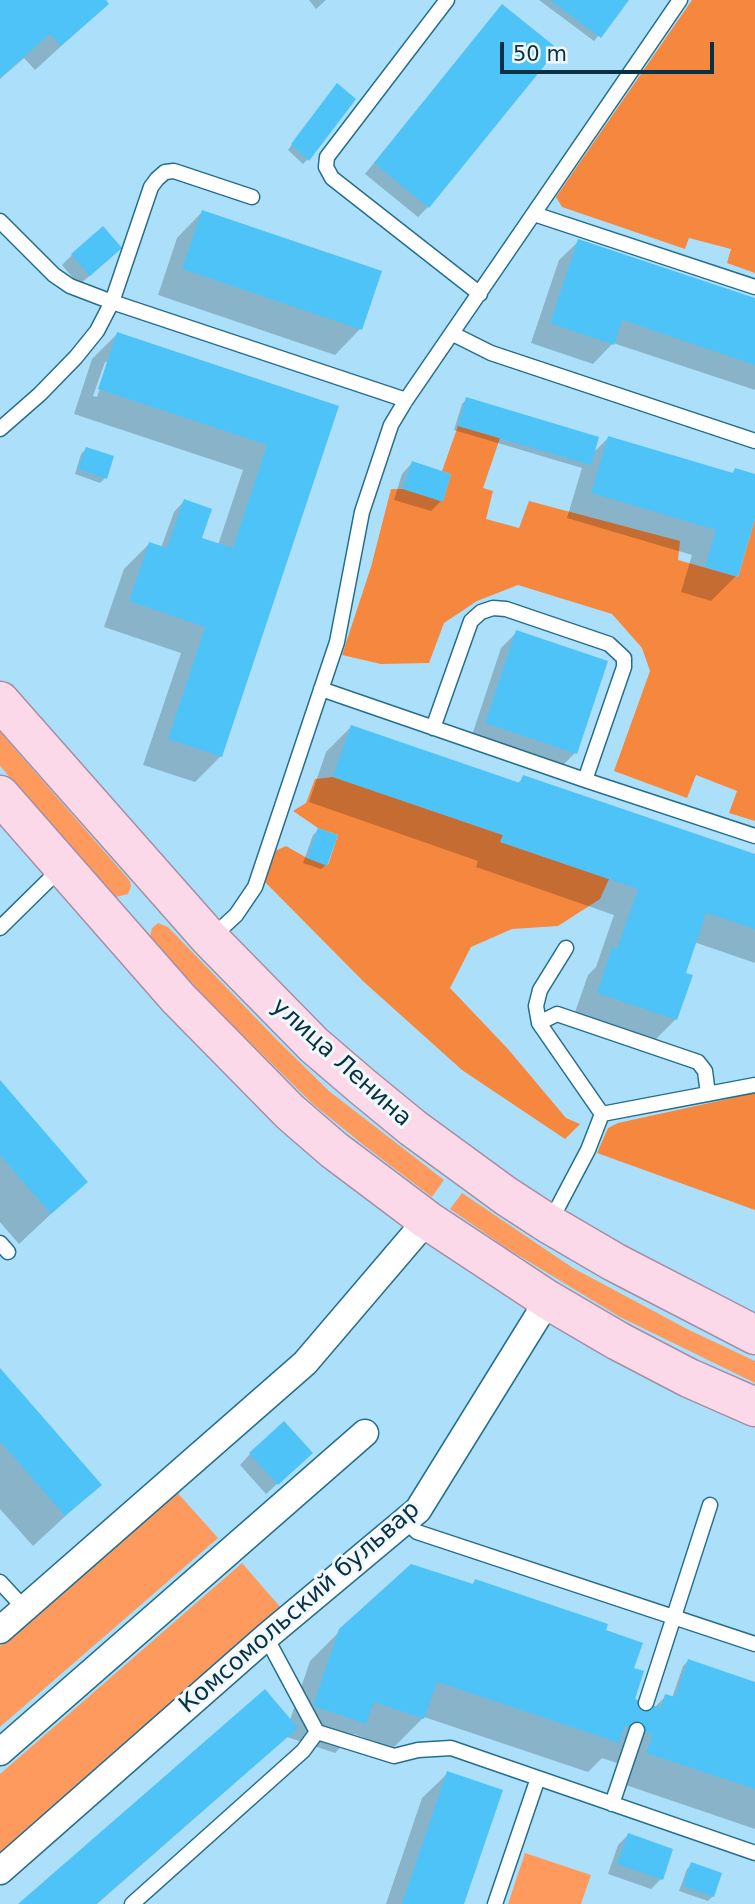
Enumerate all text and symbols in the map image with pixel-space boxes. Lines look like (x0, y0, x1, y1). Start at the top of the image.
scale bar (503, 28, 716, 72)
text: 50 m (513, 42, 567, 66)
street label: улица Ленина (265, 993, 417, 1133)
street label: Комсомольский бульвар (174, 1496, 426, 1720)

